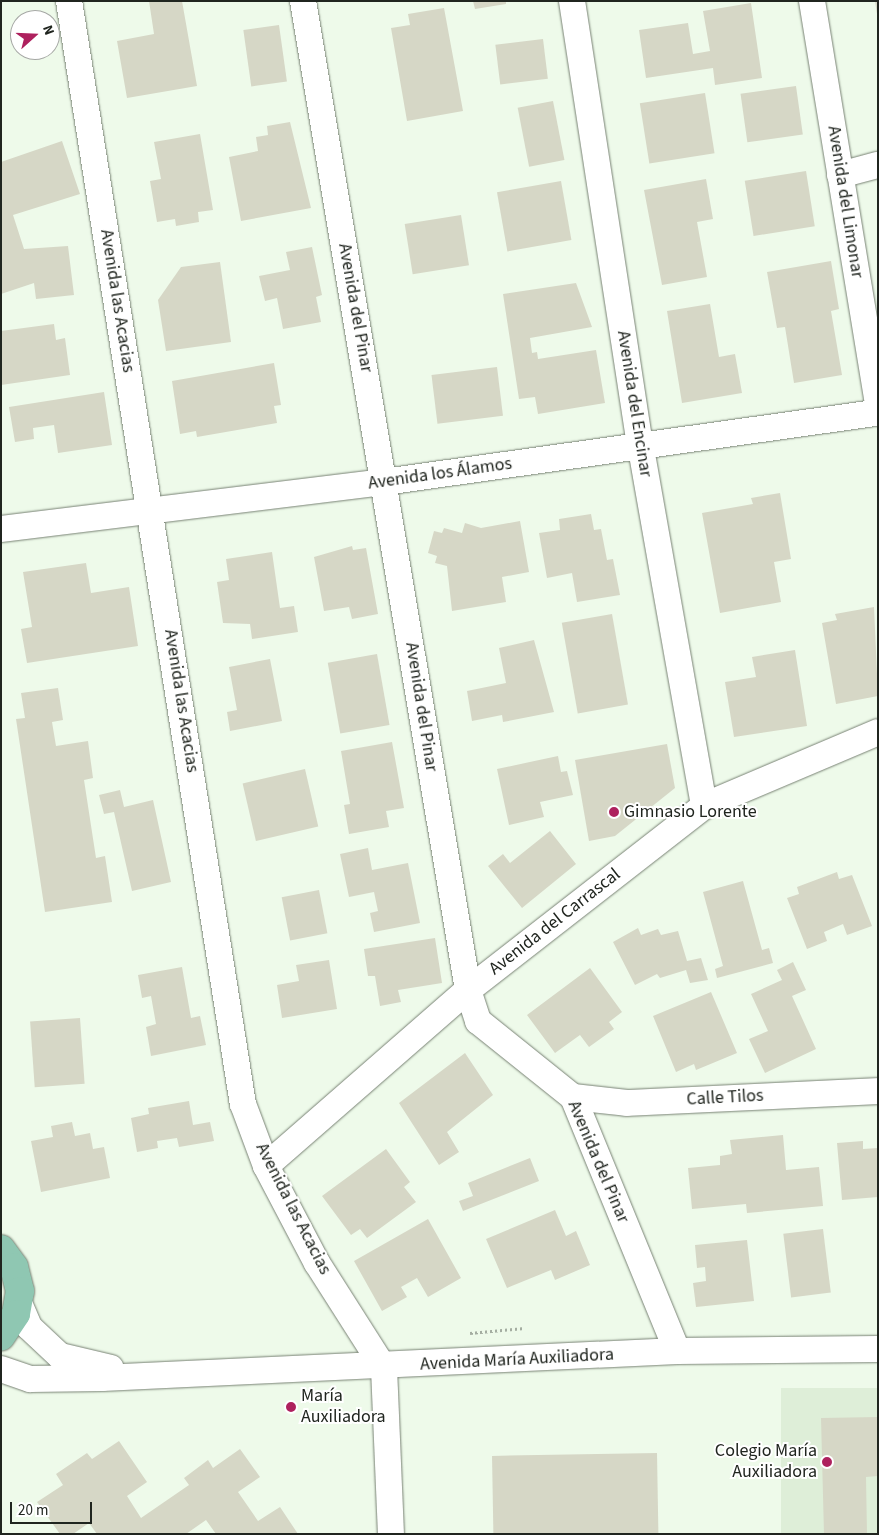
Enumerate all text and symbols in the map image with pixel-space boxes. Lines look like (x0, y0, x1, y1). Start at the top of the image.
north arrow (10, 10, 60, 60)
text: N (37, 22, 59, 38)
street label: Avenida del Limonar (822, 124, 868, 280)
street label: Avenida las Acacias (95, 228, 139, 374)
street label: Avenida del Pinar (333, 242, 377, 374)
street label: Avenida del Encinar (612, 329, 656, 479)
street label: Avenida los Álamos (367, 453, 513, 495)
street label: Avenida las Acacias (159, 628, 203, 774)
street label: Avenida del Pinar (400, 641, 442, 773)
place label: Gimnasio Lorente (624, 801, 757, 823)
marker: Gimnasio Lorente (608, 806, 620, 818)
street label: Avenida del Carrascal (485, 864, 625, 980)
street label: Calle Tilos (686, 1085, 764, 1111)
street label: Avenida del Pinar (563, 1098, 633, 1226)
street label: Avenida las Acacias (251, 1140, 335, 1278)
street label: Avenida María Auxiliadora (420, 1344, 614, 1376)
place label: María Auxiliadora (301, 1386, 386, 1428)
marker: María Auxiliadora (285, 1401, 297, 1413)
place label: Colegio María Auxiliadora (715, 1441, 817, 1484)
marker: Colegio María Auxiliadora (821, 1456, 833, 1468)
scale bar (12, 1492, 95, 1524)
text: 20 m (18, 1500, 48, 1521)

